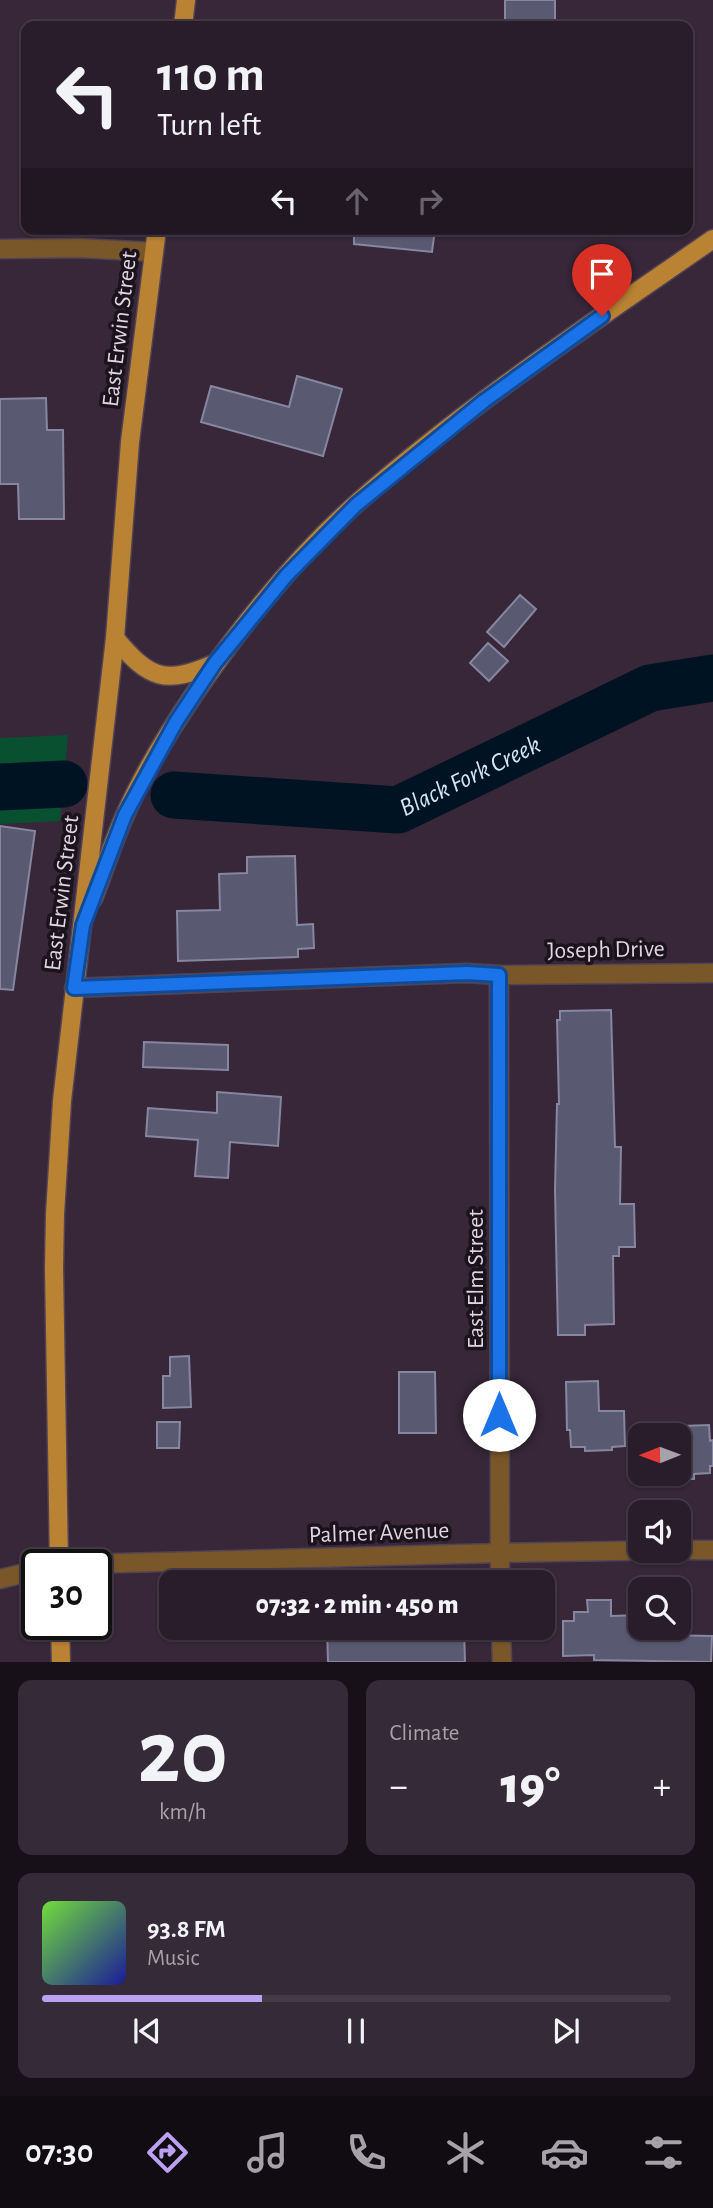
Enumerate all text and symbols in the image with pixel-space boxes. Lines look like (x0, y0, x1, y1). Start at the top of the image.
icon: left (42, 49, 133, 140)
text: 110 m (157, 51, 265, 100)
text: Turn left (157, 109, 261, 141)
icon: left (265, 182, 303, 220)
icon: ahead (338, 182, 376, 220)
icon: right (411, 182, 449, 220)
pin (572, 244, 632, 316)
street label: East Erwin Street (99, 249, 142, 408)
icon: arrive (583, 255, 621, 293)
water label: Black Fork Creek (395, 731, 545, 821)
street label: East Erwin Street (41, 813, 84, 972)
street label: Joseph Drive (547, 937, 665, 963)
street label: East Elm Street (464, 1209, 488, 1349)
position arrow (462, 1378, 536, 1452)
north arrow (628, 1423, 691, 1486)
map controls (628, 1423, 691, 1640)
button: sound (628, 1500, 691, 1563)
street label: Palmer Avenue (308, 1519, 450, 1547)
speed limit sign: 30 (21, 1549, 112, 1640)
button: search (628, 1577, 691, 1640)
text: 07:32 · 2 min · 450 m (256, 1592, 458, 1618)
text: 20 (138, 1708, 228, 1799)
text: Climate (390, 1722, 459, 1745)
text: 19° (500, 1760, 560, 1812)
text: − (390, 1768, 408, 1806)
text: + (653, 1768, 671, 1806)
text: km/h (159, 1801, 206, 1824)
text: 93.8 FM (147, 1916, 226, 1942)
text: Music (147, 1947, 199, 1970)
icon: previous (128, 2012, 166, 2050)
icon: pause (337, 2012, 375, 2050)
icon: next (547, 2012, 585, 2050)
icon: directions (143, 2128, 192, 2177)
icon: music (243, 2128, 292, 2177)
icon: phone (342, 2128, 391, 2177)
icon: climate (441, 2128, 490, 2177)
icon: car (540, 2128, 589, 2177)
icon: filters (639, 2128, 688, 2177)
text: 07:30 (25, 2136, 93, 2168)

